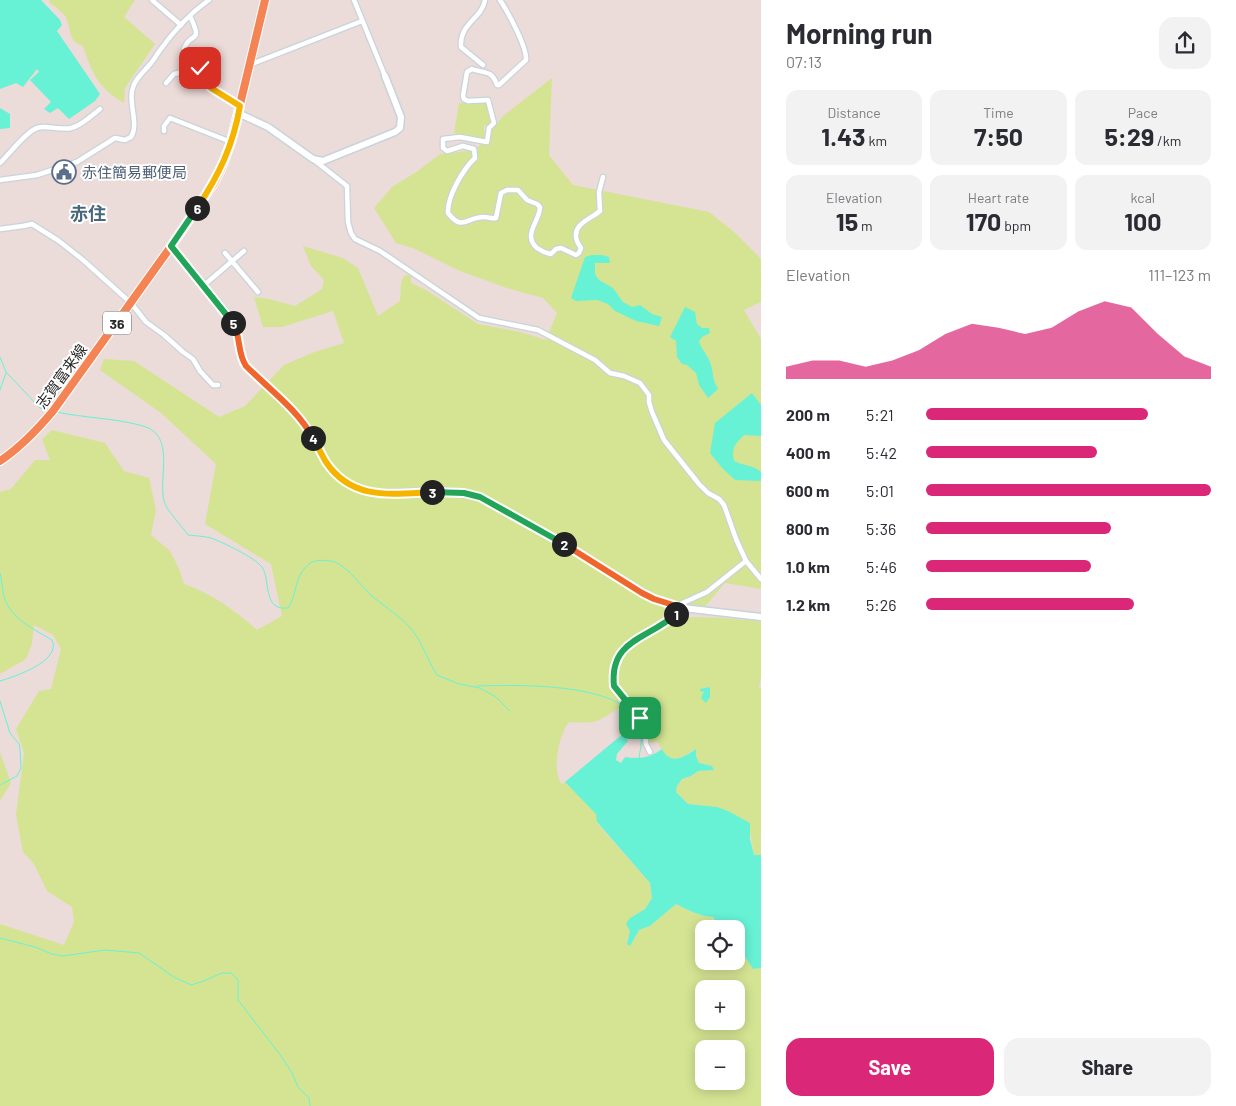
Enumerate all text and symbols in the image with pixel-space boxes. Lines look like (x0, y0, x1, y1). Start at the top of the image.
text: Morning run (786, 16, 933, 50)
button: share (1159, 17, 1211, 69)
pin (179, 47, 221, 89)
text: 07:13 (786, 52, 822, 71)
icon: check (186, 54, 214, 82)
text: Distance (827, 104, 881, 121)
text: Time (983, 104, 1014, 121)
text: Pace (1128, 104, 1158, 121)
text: 1.43 (821, 121, 866, 151)
text: 7:50 (974, 121, 1023, 151)
text: 5:29 (1104, 121, 1154, 151)
text: km (866, 132, 887, 149)
text: /km (1154, 132, 1181, 149)
public building icon: 赤住簡易郵便局 (51, 159, 77, 185)
place label: 赤住簡易郵便局 (82, 163, 187, 181)
text: Elevation (826, 189, 882, 206)
text: Heart rate (968, 189, 1029, 206)
text: kcal (1131, 189, 1155, 206)
pin: 6 (184, 196, 210, 220)
text: 6 (194, 200, 201, 217)
district label: 赤住 (70, 202, 106, 224)
text: 15 (836, 206, 858, 236)
text: 170 (966, 206, 1001, 236)
text: 100 (1124, 206, 1162, 236)
text: m (858, 217, 873, 234)
text: bpm (1001, 217, 1031, 234)
text: Elevation (786, 265, 850, 284)
text: 111–123 m (1148, 265, 1211, 284)
pin: 5 (220, 310, 246, 336)
road number: 36 (103, 312, 131, 334)
text: 5 (230, 315, 237, 332)
street label: 志賀富来線 (32, 340, 90, 412)
text: 200 m (786, 405, 830, 424)
text: 5:21 (866, 405, 894, 424)
pin: 4 (300, 426, 326, 450)
text: 4 (309, 430, 318, 447)
text: 400 m (786, 443, 830, 462)
text: 5:42 (866, 443, 897, 462)
pin: 3 (420, 480, 444, 504)
text: 600 m (786, 481, 829, 500)
text: 5:01 (866, 481, 894, 500)
text: 3 (429, 484, 436, 501)
text: 800 m (786, 519, 829, 538)
text: 5:36 (866, 519, 896, 538)
pin: 2 (552, 532, 576, 556)
text: 2 (561, 536, 568, 553)
text: 1.0 km (786, 557, 830, 576)
text: 5:46 (866, 557, 897, 576)
text: 1.2 km (786, 595, 830, 614)
text: 5:26 (866, 595, 896, 614)
pin: 1 (664, 602, 688, 626)
text: 1 (674, 606, 679, 623)
pin (619, 697, 661, 739)
icon: arrive (626, 704, 654, 732)
map controls (695, 920, 745, 1090)
button: locate (695, 920, 745, 970)
button: + (695, 980, 745, 1030)
button: Save (786, 1038, 994, 1096)
button: Share (1004, 1038, 1211, 1096)
button: − (695, 1040, 745, 1090)

